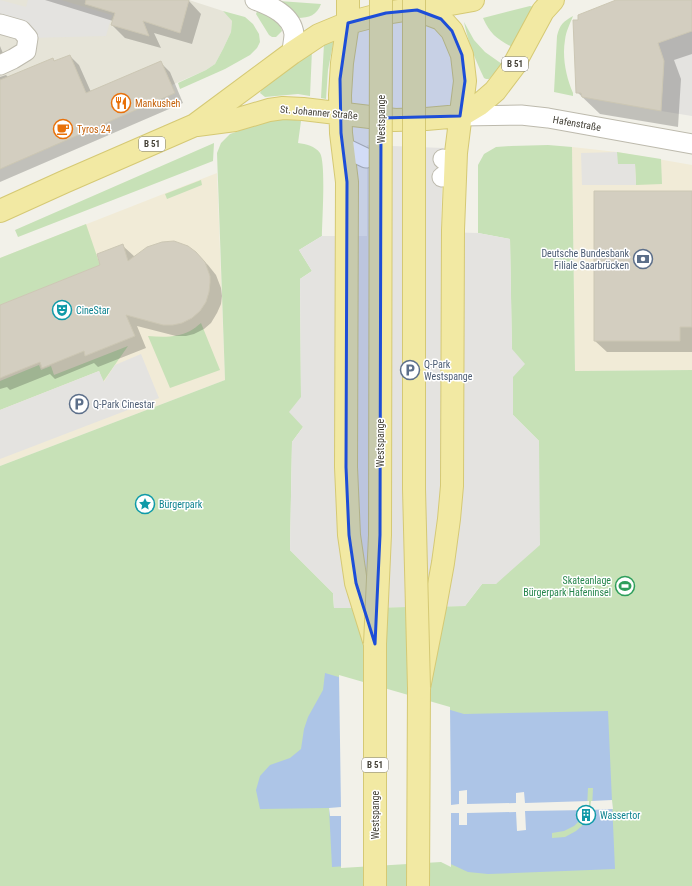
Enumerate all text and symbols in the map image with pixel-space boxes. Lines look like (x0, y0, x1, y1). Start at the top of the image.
road number: B 51 (502, 57, 528, 71)
restaurant icon: Mankusheh (110, 92, 132, 114)
street label: Westspange (376, 94, 387, 143)
place label: Mankusheh (135, 98, 181, 109)
street label: St. Johanner Straße (280, 104, 359, 121)
street label: Hafenstraße (552, 114, 602, 133)
cafe icon: Tyros 24 (52, 118, 74, 140)
place label: Tyros 24 (77, 124, 111, 135)
road number: B 51 (139, 137, 165, 151)
place label: Deutsche Bundesbank Filiale Saarbrücken (541, 248, 629, 271)
bank icon: Deutsche Bundesbank Filiale Saarbrücken (632, 248, 654, 270)
theatre icon: CineStar (51, 299, 73, 321)
place label: CineStar (76, 305, 109, 316)
parking icon: Q-Park Westspange (399, 359, 421, 381)
place label: Q-Park Westspange (424, 359, 473, 382)
parking icon: Q-Park Cinestar (68, 393, 90, 415)
place label: Q-Park Cinestar (93, 399, 154, 410)
street label: Westspange (375, 418, 386, 467)
place icon: Bürgerpark (134, 493, 156, 515)
place label: Bürgerpark (159, 499, 203, 510)
place label: Skateanlage Bürgerpark Hafeninsel (523, 575, 611, 598)
sports icon: Skateanlage Bürgerpark Hafeninsel (614, 575, 636, 597)
road number: B 51 (362, 758, 388, 772)
street label: Westspange (370, 790, 381, 839)
building icon: Wassertor (575, 804, 597, 826)
place label: Wassertor (600, 810, 640, 821)

